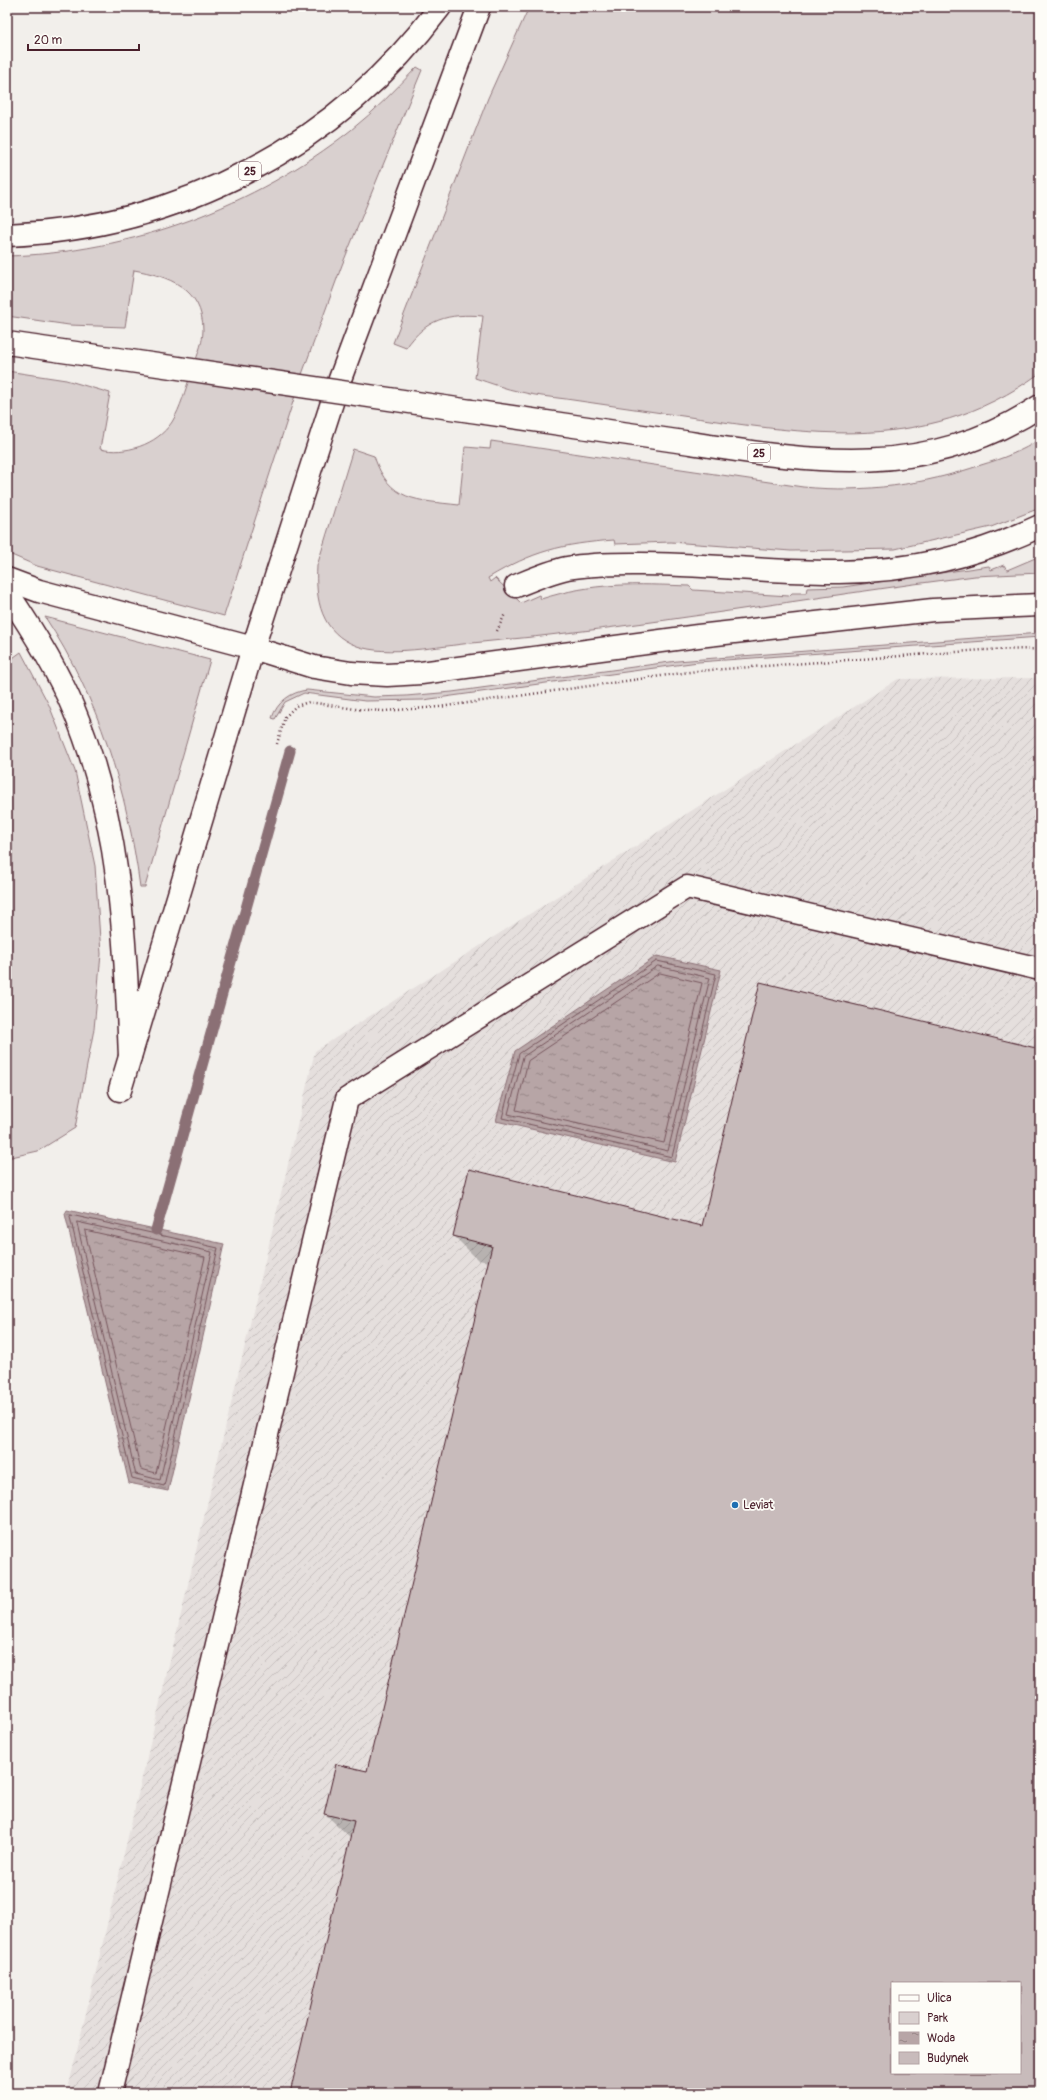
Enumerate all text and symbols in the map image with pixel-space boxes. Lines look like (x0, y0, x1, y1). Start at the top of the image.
scale bar (28, 26, 139, 52)
text: 20 m (34, 33, 63, 48)
road number: 25 (239, 162, 261, 180)
road number: 25 (748, 444, 770, 462)
place label: Leviat (743, 1498, 773, 1513)
marker: Leviat (730, 1500, 740, 1510)
legend (891, 1982, 1021, 2074)
text: Ulica (927, 1991, 952, 2006)
text: Park (927, 2011, 948, 2026)
text: Woda (927, 2031, 956, 2046)
text: Budynek (927, 2051, 969, 2066)

